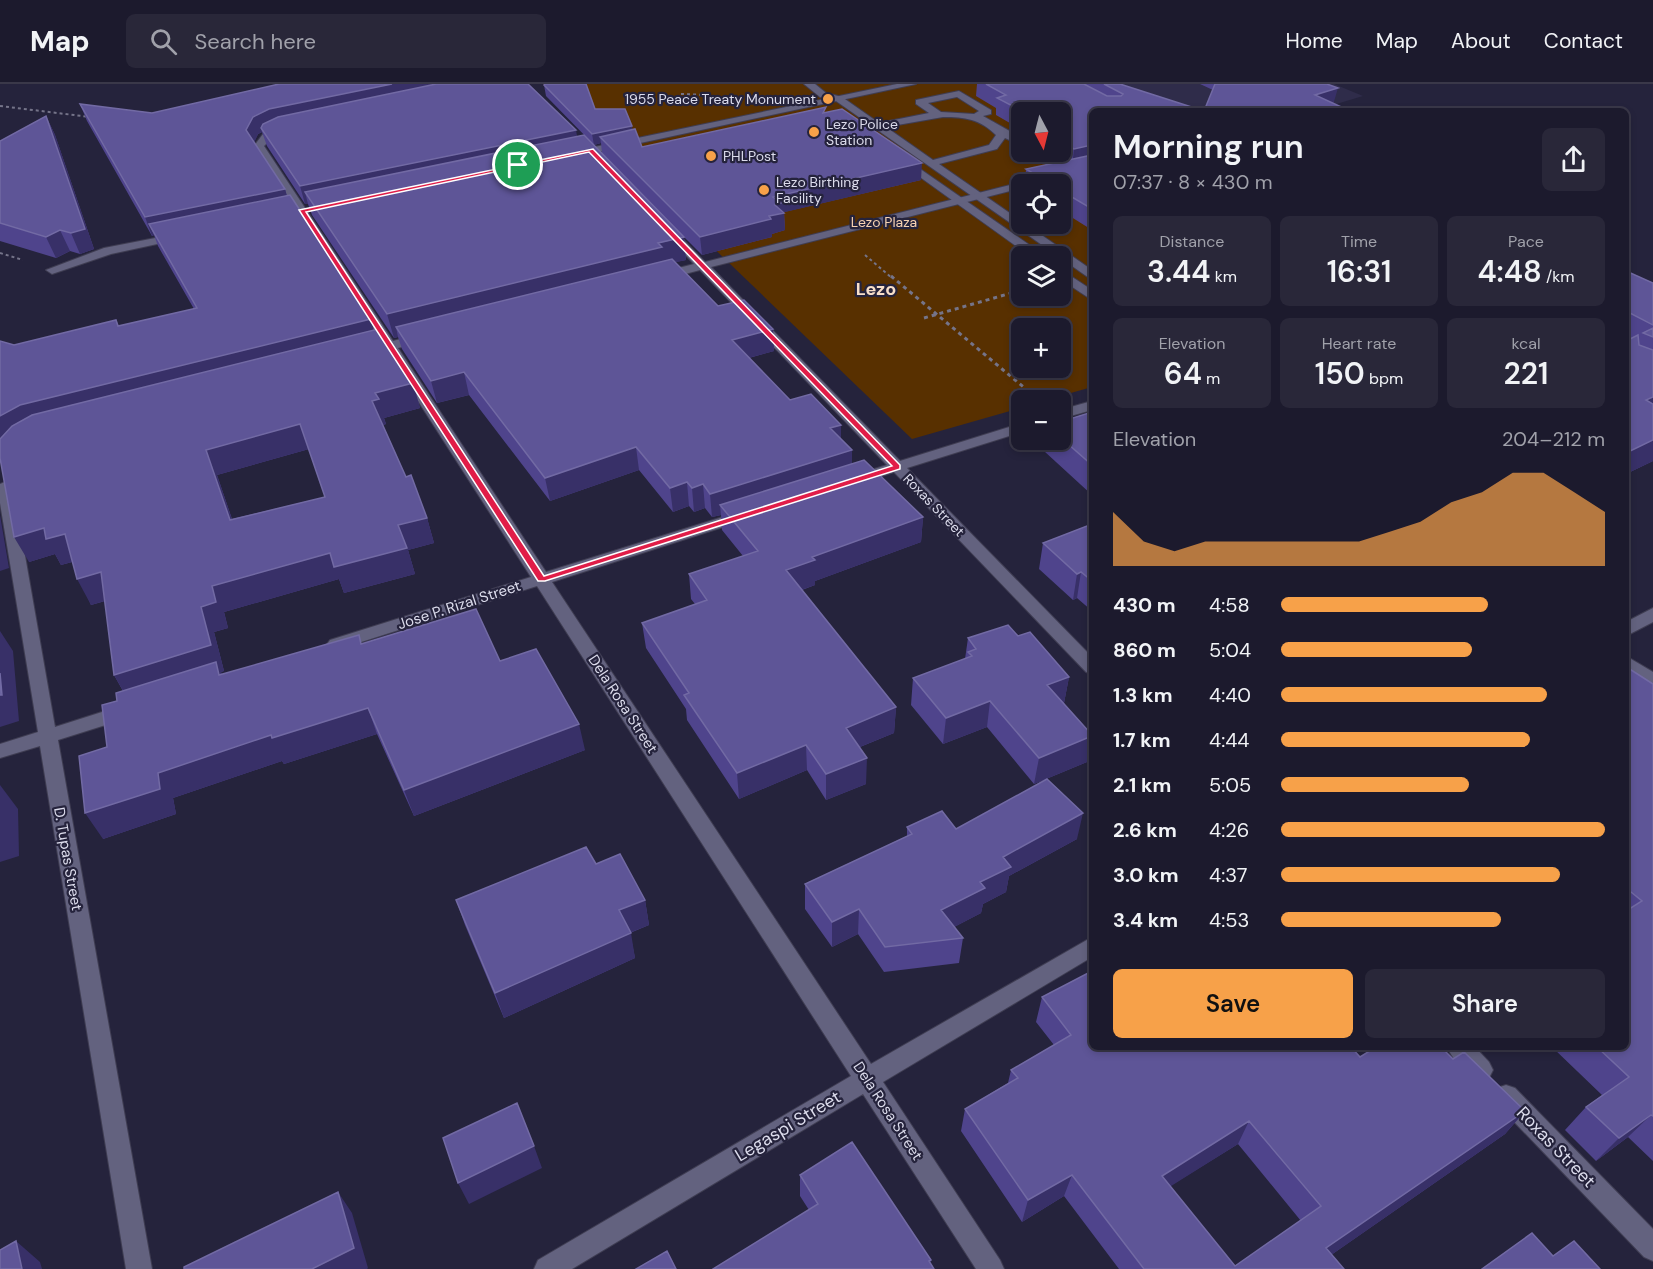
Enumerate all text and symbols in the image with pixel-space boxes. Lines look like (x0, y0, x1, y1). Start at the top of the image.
search box (126, 14, 546, 68)
text: Map (30, 23, 90, 60)
icon: search (147, 25, 180, 58)
text: Search here (195, 27, 316, 56)
text: Home (1285, 27, 1343, 55)
text: Map (1376, 27, 1418, 55)
text: About (1451, 27, 1511, 55)
text: Contact (1544, 27, 1623, 55)
place label: 1955 Peace Treaty Monument (625, 90, 816, 108)
marker: 1955 Peace Treaty Monument (821, 92, 835, 106)
north arrow (1011, 102, 1071, 162)
map controls (1011, 102, 1071, 450)
place label: Lezo Police Station (826, 115, 898, 149)
marker: Lezo Police Station (807, 125, 821, 139)
text: Morning run (1113, 125, 1304, 168)
button: share (1542, 128, 1605, 191)
pin (492, 139, 543, 190)
place label: PHLPost (723, 147, 776, 165)
icon: arrive (501, 148, 534, 181)
marker: PHLPost (704, 149, 718, 163)
text: 07:37 · 8 × 430 m (1113, 169, 1272, 195)
place label: Lezo Birthing Facility (776, 173, 859, 207)
button: locate (1011, 174, 1071, 234)
marker: Lezo Birthing Facility (757, 183, 771, 197)
park label: Lezo Plaza (851, 213, 917, 231)
text: Distance (1160, 231, 1224, 252)
text: Time (1341, 231, 1377, 252)
text: Pace (1508, 231, 1544, 252)
button: layers (1011, 246, 1071, 306)
text: 3.44 (1147, 252, 1210, 291)
text: 16:31 (1327, 252, 1391, 291)
text: 4:48 (1477, 252, 1542, 291)
text: km (1210, 266, 1237, 287)
text: /km (1542, 266, 1575, 287)
district label: Lezo (856, 277, 896, 301)
button: + (1011, 318, 1071, 378)
text: Elevation (1159, 333, 1225, 354)
text: Heart rate (1322, 333, 1396, 354)
text: kcal (1512, 333, 1540, 354)
text: 64 (1164, 354, 1202, 393)
text: 150 (1315, 354, 1365, 393)
text: 221 (1503, 354, 1549, 393)
text: m (1202, 368, 1220, 389)
text: bpm (1365, 368, 1403, 389)
button: − (1011, 390, 1071, 450)
text: Elevation (1113, 426, 1196, 452)
text: 204–212 m (1502, 426, 1605, 452)
street label: Roxas Street (899, 470, 969, 540)
street label: Jose P. Rizal Street (395, 576, 523, 634)
text: 430 m (1113, 592, 1176, 618)
text: 4:58 (1209, 592, 1250, 618)
text: 860 m (1113, 637, 1176, 663)
text: 5:04 (1209, 637, 1251, 663)
street label: Dela Rosa Street (584, 651, 662, 757)
text: 1.3 km (1113, 682, 1172, 708)
text: 4:40 (1209, 682, 1251, 708)
text: 1.7 km (1113, 727, 1171, 753)
text: 4:44 (1209, 727, 1249, 753)
text: 2.1 km (1113, 772, 1171, 798)
text: 5:05 (1209, 772, 1251, 798)
street label: D. Tupas Street (49, 806, 87, 912)
text: 2.6 km (1113, 817, 1177, 843)
text: 4:26 (1209, 817, 1249, 843)
text: 3.0 km (1113, 862, 1178, 888)
text: 4:37 (1209, 862, 1247, 888)
text: 3.4 km (1113, 907, 1178, 933)
text: 4:53 (1209, 907, 1249, 933)
button: Save (1113, 969, 1353, 1038)
button: Share (1365, 969, 1605, 1038)
street label: Dela Rosa Street (849, 1058, 927, 1164)
street label: Legaspi Street (731, 1085, 845, 1167)
street label: Roxas Street (1511, 1101, 1601, 1193)

